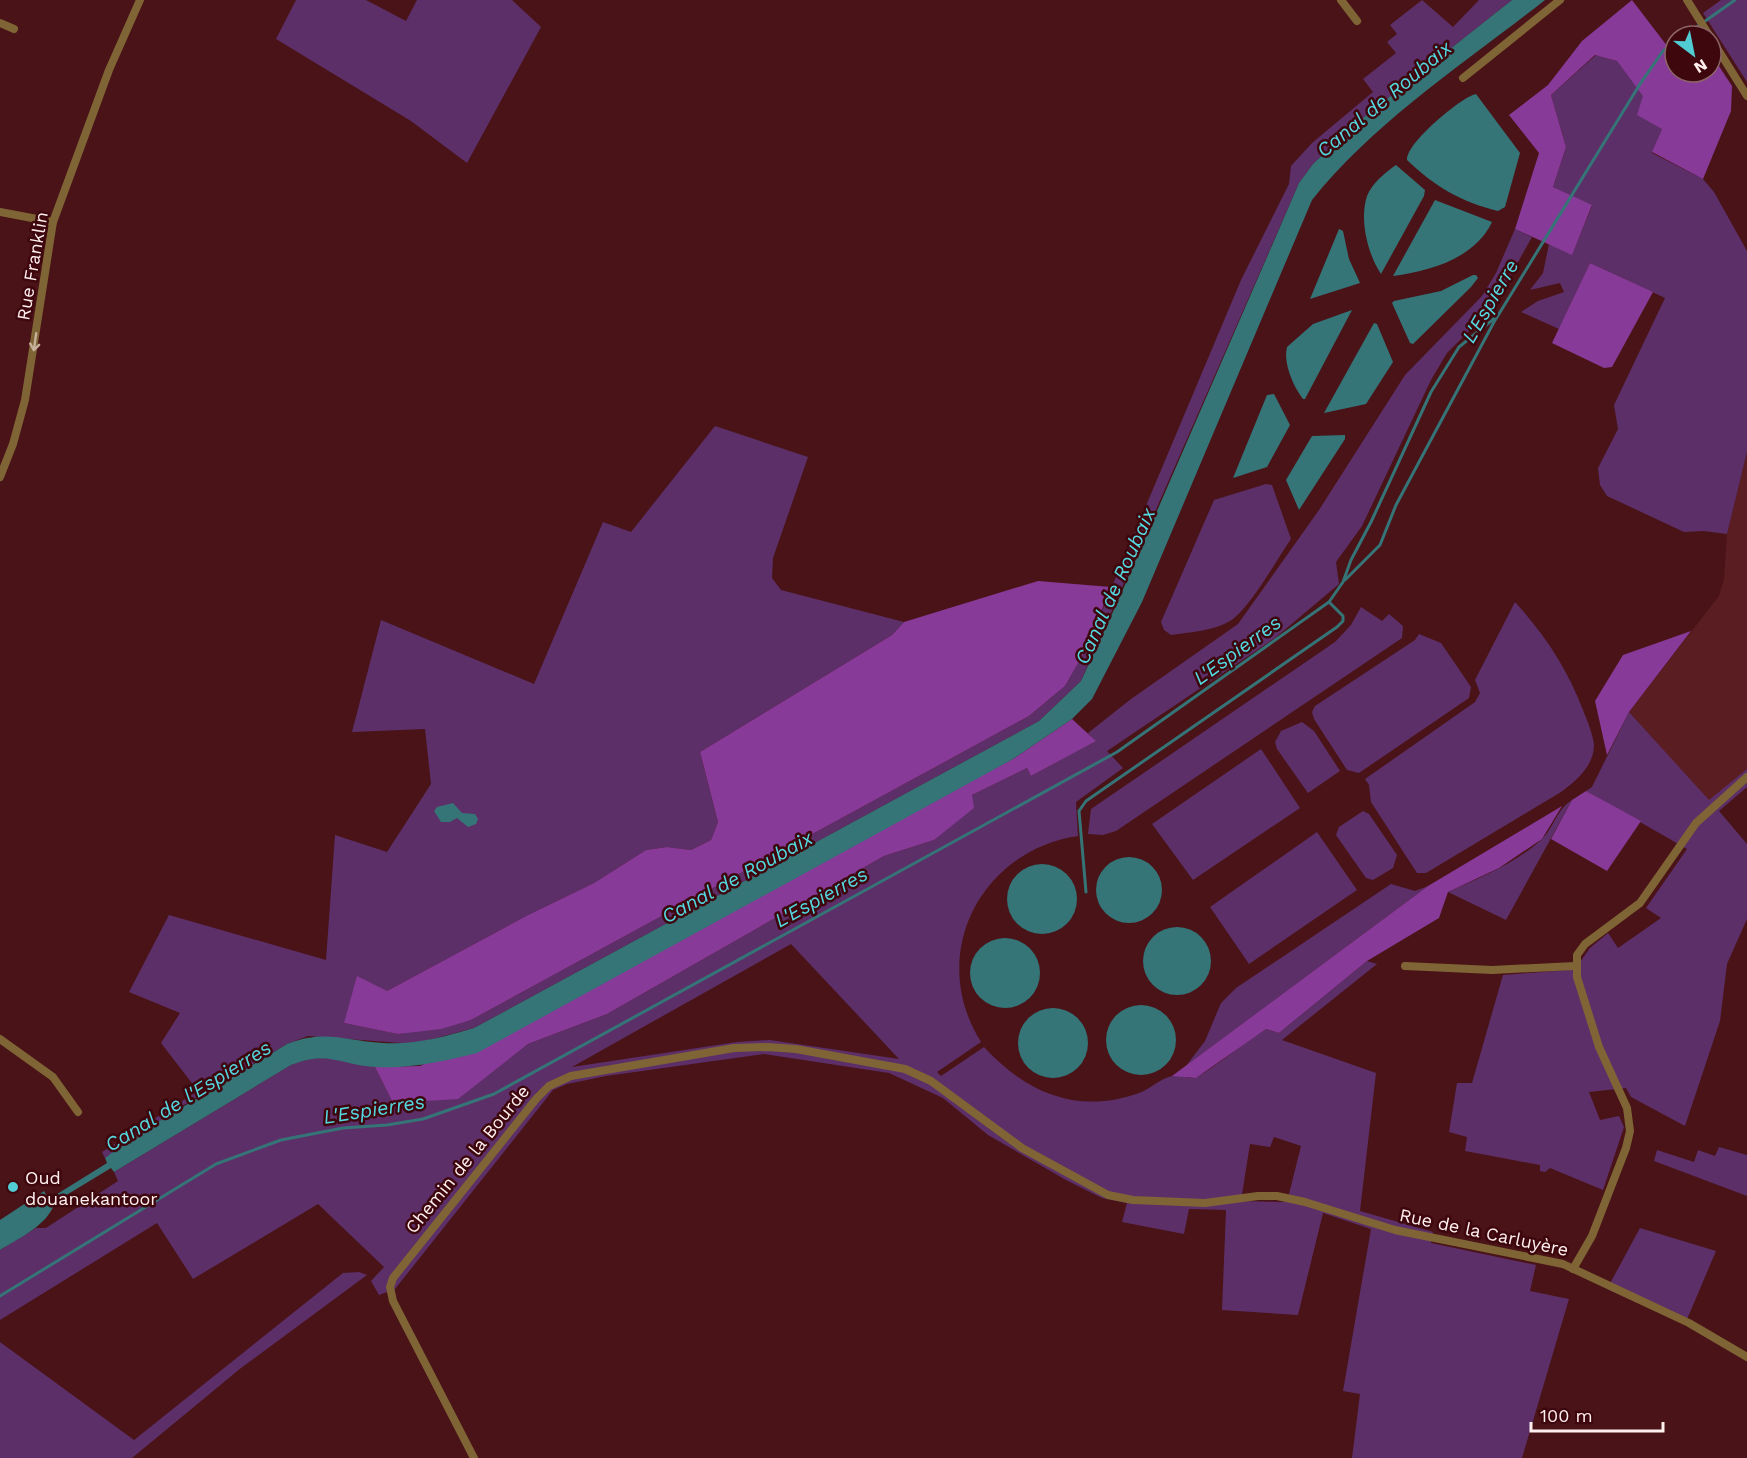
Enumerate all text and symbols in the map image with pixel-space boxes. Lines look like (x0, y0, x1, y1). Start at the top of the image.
north arrow (1663, 24, 1723, 84)
water label: Canal de Roubaix (1312, 35, 1457, 162)
text: N (1691, 55, 1711, 77)
street label: Rue Franklin (12, 210, 52, 322)
water label: L'Espierre (1457, 255, 1523, 347)
one-way arrow (30, 332, 41, 352)
water label: Canal de Roubaix (1070, 503, 1161, 668)
water label: L'Espierres (1188, 610, 1286, 690)
water label: Canal de Roubaix (657, 825, 817, 928)
water label: L'Espierres (770, 862, 872, 932)
water label: Canal de l'Espierres (101, 1035, 275, 1157)
street label: Chemin de la Bourde (401, 1081, 533, 1237)
water label: L'Espierres (322, 1089, 426, 1129)
place label: Oud douanekantoor (25, 1167, 158, 1209)
marker: Oud douanekantoor (6, 1180, 20, 1194)
street label: Rue de la Carluyère (1398, 1204, 1570, 1260)
scale bar (1531, 1395, 1663, 1433)
text: 100 m (1540, 1405, 1593, 1426)

